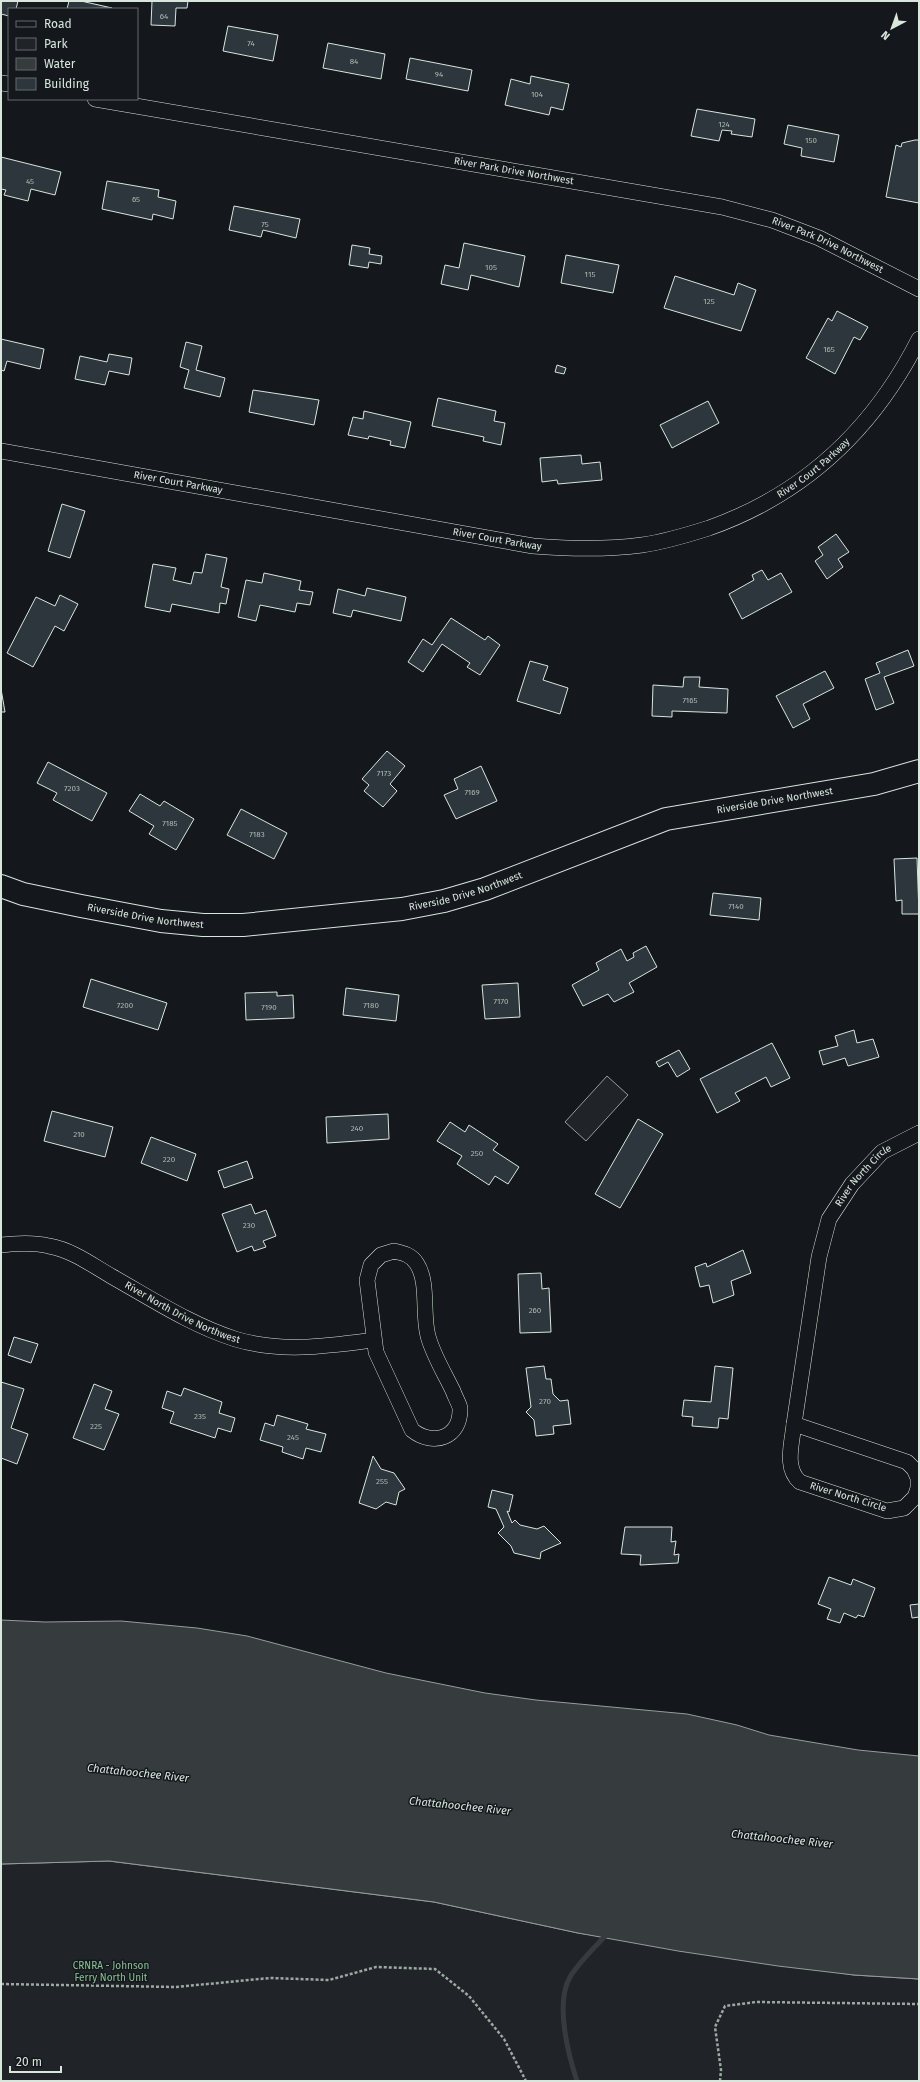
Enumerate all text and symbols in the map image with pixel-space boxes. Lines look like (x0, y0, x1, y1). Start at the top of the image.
legend (8, 8, 138, 100)
north arrow (872, 8, 912, 48)
house number: 64 (160, 12, 169, 21)
text: Road (44, 17, 72, 31)
text: N (879, 28, 893, 42)
text: Park (44, 37, 68, 51)
house number: 74 (247, 39, 255, 48)
text: Water (44, 57, 76, 71)
house number: 84 (350, 57, 359, 66)
house number: 94 (435, 70, 444, 79)
text: Building (44, 77, 90, 91)
house number: 104 (531, 90, 544, 99)
house number: 124 (718, 120, 730, 129)
house number: 150 (805, 136, 818, 145)
street label: River Park Drive Northwest (453, 155, 575, 187)
house number: 45 (26, 177, 34, 186)
house number: 65 (132, 195, 140, 204)
street label: River Park Drive Northwest (770, 215, 886, 276)
house number: 75 (261, 220, 269, 229)
house number: 105 (485, 263, 497, 272)
house number: 115 (585, 270, 595, 279)
house number: 125 (703, 297, 715, 306)
house number: 165 (823, 345, 835, 354)
street label: River Court Parkway (775, 436, 853, 501)
street label: River Court Parkway (133, 469, 224, 496)
street label: River Court Parkway (452, 526, 542, 553)
house number: 7165 (682, 696, 698, 705)
house number: 7173 (377, 769, 391, 778)
house number: 7203 (64, 784, 80, 793)
street label: Riverside Drive Northwest (716, 785, 834, 816)
house number: 7169 (464, 788, 480, 797)
house number: 7185 (162, 819, 178, 828)
house number: 7183 (249, 830, 265, 839)
street label: Riverside Drive Northwest (408, 869, 524, 914)
street label: Riverside Drive Northwest (86, 901, 205, 931)
house number: 7140 (728, 902, 744, 911)
house number: 7170 (494, 997, 509, 1006)
house number: 7200 (117, 1001, 134, 1010)
house number: 7180 (363, 1001, 379, 1010)
house number: 7190 (261, 1003, 277, 1012)
house number: 240 (351, 1124, 364, 1133)
house number: 210 (73, 1130, 85, 1139)
street label: River North Circle (833, 1142, 894, 1209)
house number: 250 (471, 1149, 484, 1158)
house number: 220 (163, 1155, 176, 1164)
house number: 230 (243, 1221, 256, 1230)
street label: River North Drive Northwest (123, 1279, 242, 1346)
house number: 260 (529, 1306, 542, 1315)
house number: 270 (539, 1397, 551, 1406)
house number: 235 (194, 1412, 206, 1421)
house number: 225 (90, 1422, 102, 1431)
house number: 245 (287, 1433, 299, 1442)
house number: 255 (376, 1477, 388, 1486)
street label: River North Circle (808, 1480, 888, 1514)
water label: Chattahoochee River (86, 1761, 190, 1785)
water label: Chattahoochee River (408, 1794, 512, 1818)
water label: Chattahoochee River (730, 1827, 834, 1851)
park label: CRNRA - Johnson Ferry North Unit (73, 1960, 149, 1984)
scale bar (10, 2048, 61, 2074)
text: 20 m (16, 2055, 42, 2069)

